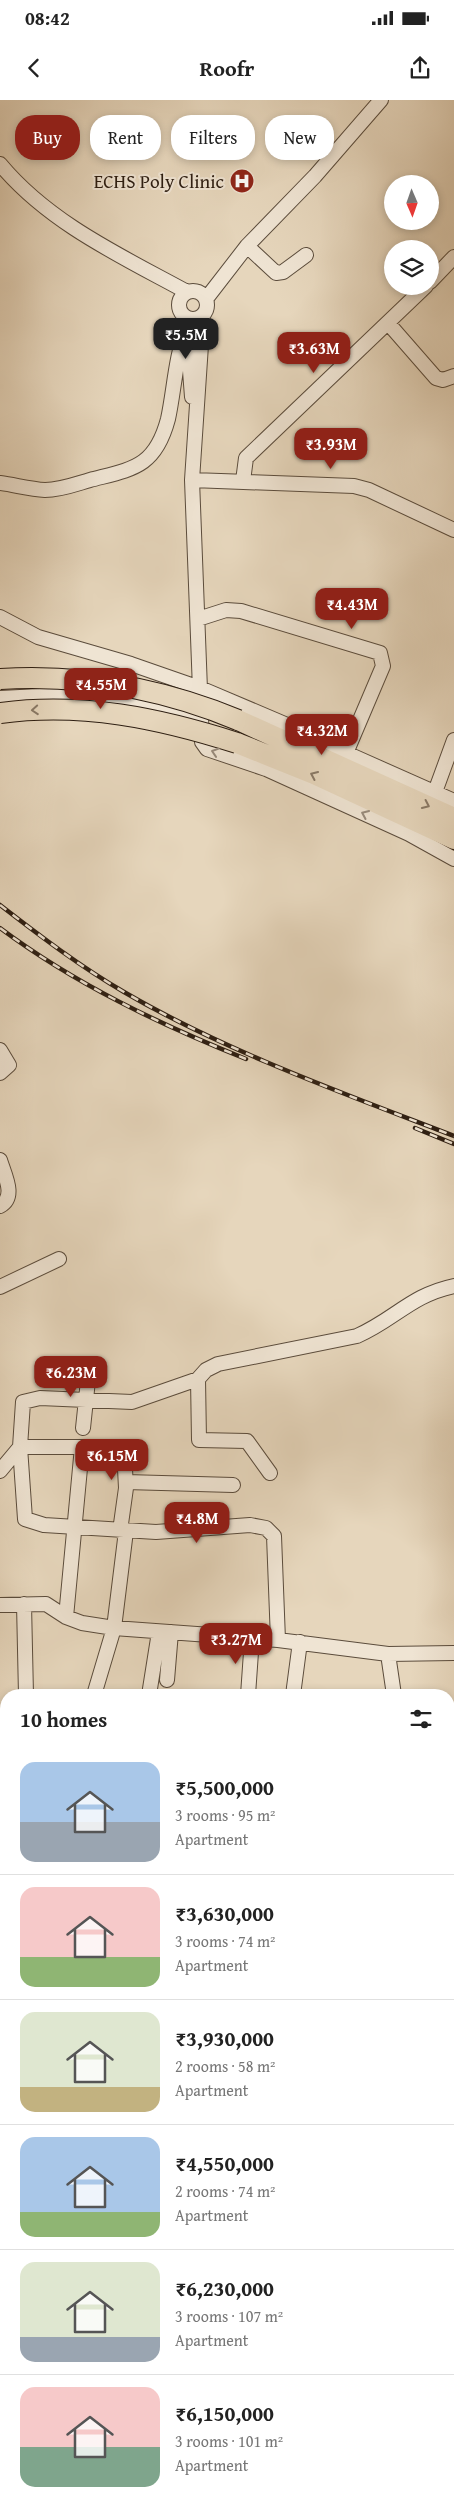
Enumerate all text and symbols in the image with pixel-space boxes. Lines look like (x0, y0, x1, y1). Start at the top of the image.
text: 08:42 (25, 4, 70, 32)
text: Roofr (200, 52, 254, 84)
icon: back (20, 54, 48, 82)
icon: share (406, 54, 434, 82)
chip: Buy (15, 115, 80, 160)
chip: Rent (90, 115, 161, 160)
chip: Filters (171, 115, 255, 160)
chip: New (265, 115, 334, 160)
place label: ECHS Poly Clinic (94, 167, 224, 195)
hospital icon: ECHS Poly Clinic (229, 168, 255, 194)
north arrow (384, 175, 439, 230)
map controls (384, 175, 439, 295)
button: layers (384, 240, 439, 295)
pin: ₹5.5M (151, 318, 221, 360)
text: ₹5.5M (164, 322, 208, 346)
pin: ₹3.63M (273, 332, 355, 374)
text: ₹3.63M (288, 336, 340, 360)
pin: ₹3.93M (290, 428, 372, 470)
text: ₹3.93M (305, 432, 357, 456)
pin: ₹4.43M (311, 588, 393, 630)
text: ₹4.43M (326, 592, 378, 616)
pin: ₹4.55M (60, 668, 142, 710)
text: ₹4.55M (75, 672, 127, 696)
one-way arrow (30, 704, 38, 715)
pin: ₹4.32M (281, 714, 363, 756)
text: ₹4.32M (296, 718, 348, 742)
one-way arrow (211, 747, 220, 757)
one-way arrow (310, 770, 319, 781)
one-way arrow (421, 799, 430, 810)
one-way arrow (361, 810, 370, 820)
pin: ₹6.23M (30, 1356, 112, 1398)
text: ₹6.23M (45, 1360, 97, 1384)
pin: ₹6.15M (71, 1438, 153, 1481)
text: ₹6.15M (86, 1443, 138, 1467)
pin: ₹4.8M (162, 1502, 232, 1544)
text: ₹4.8M (175, 1506, 219, 1530)
pin: ₹3.27M (195, 1622, 277, 1665)
text: ₹3.27M (210, 1627, 262, 1651)
text: 10 homes (20, 1704, 107, 1735)
icon: filters (407, 1705, 435, 1733)
text: ₹5,500,000 (175, 1772, 274, 1803)
icon: home (60, 1782, 120, 1842)
text: 3 rooms · 95 m² (175, 1803, 275, 1827)
text: Apartment (175, 1827, 248, 1851)
text: ₹3,630,000 (175, 1898, 274, 1929)
icon: home (60, 1907, 120, 1967)
text: 3 rooms · 74 m² (175, 1929, 275, 1953)
text: Apartment (175, 1953, 248, 1977)
text: ₹3,930,000 (175, 2023, 274, 2054)
icon: home (60, 2032, 120, 2092)
text: 2 rooms · 58 m² (175, 2054, 275, 2078)
text: Apartment (175, 2078, 248, 2102)
text: ₹4,550,000 (175, 2148, 274, 2179)
icon: home (60, 2157, 120, 2217)
text: 2 rooms · 74 m² (175, 2179, 275, 2203)
text: Apartment (175, 2203, 248, 2227)
text: ₹6,230,000 (175, 2273, 274, 2304)
icon: home (60, 2282, 120, 2342)
text: 3 rooms · 107 m² (175, 2304, 283, 2328)
text: Apartment (175, 2328, 248, 2352)
text: ₹6,150,000 (175, 2398, 274, 2429)
icon: home (60, 2407, 120, 2467)
text: 3 rooms · 101 m² (175, 2429, 283, 2453)
text: Apartment (175, 2453, 248, 2477)

